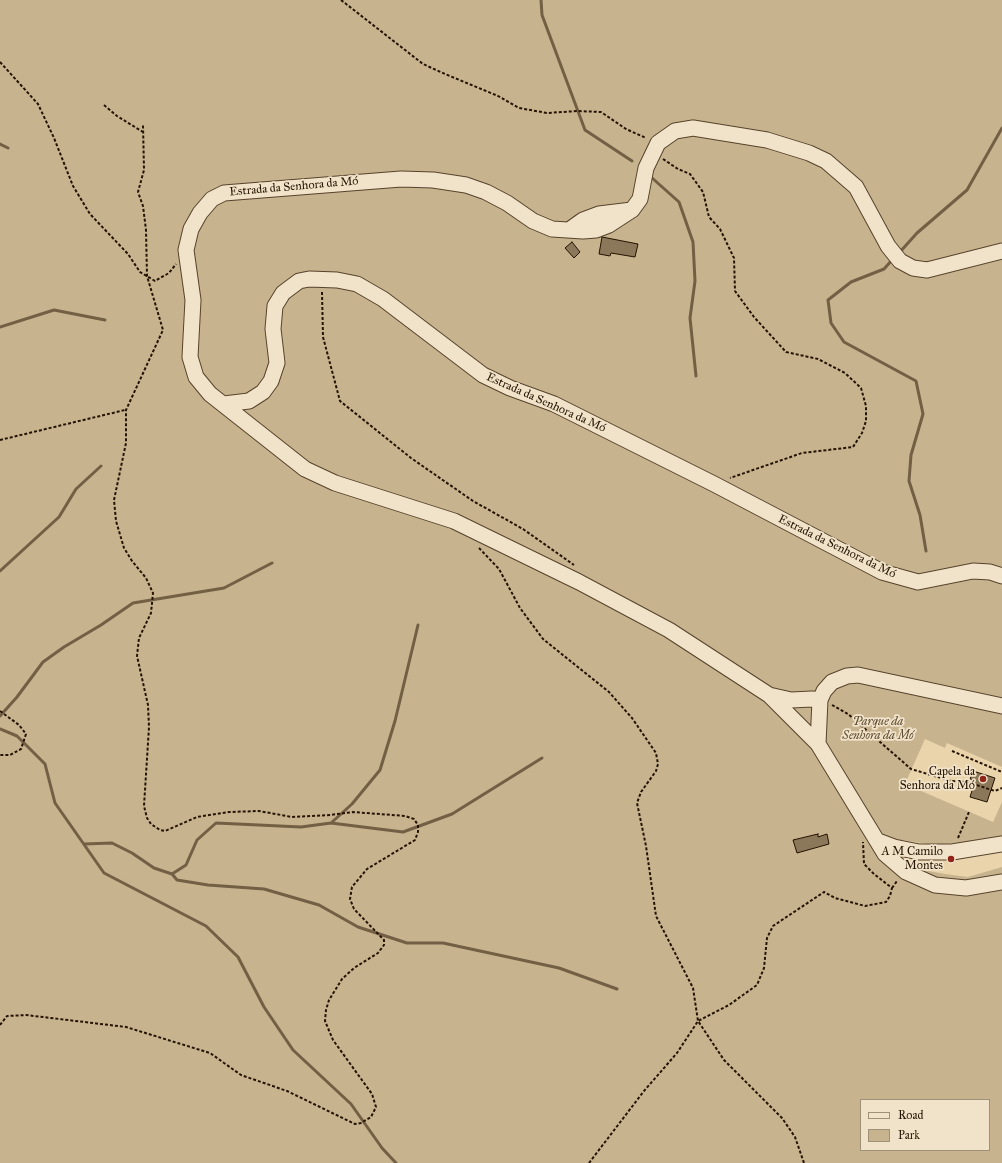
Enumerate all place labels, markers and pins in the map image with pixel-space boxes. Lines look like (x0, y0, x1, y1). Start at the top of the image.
place label: Capela da Senhora da Mó (900, 765, 975, 793)
marker: Capela da Senhora da Mó (978, 774, 988, 784)
place label: A M Camilo Montes (881, 845, 943, 873)
marker: A M Camilo Montes (946, 854, 956, 864)

